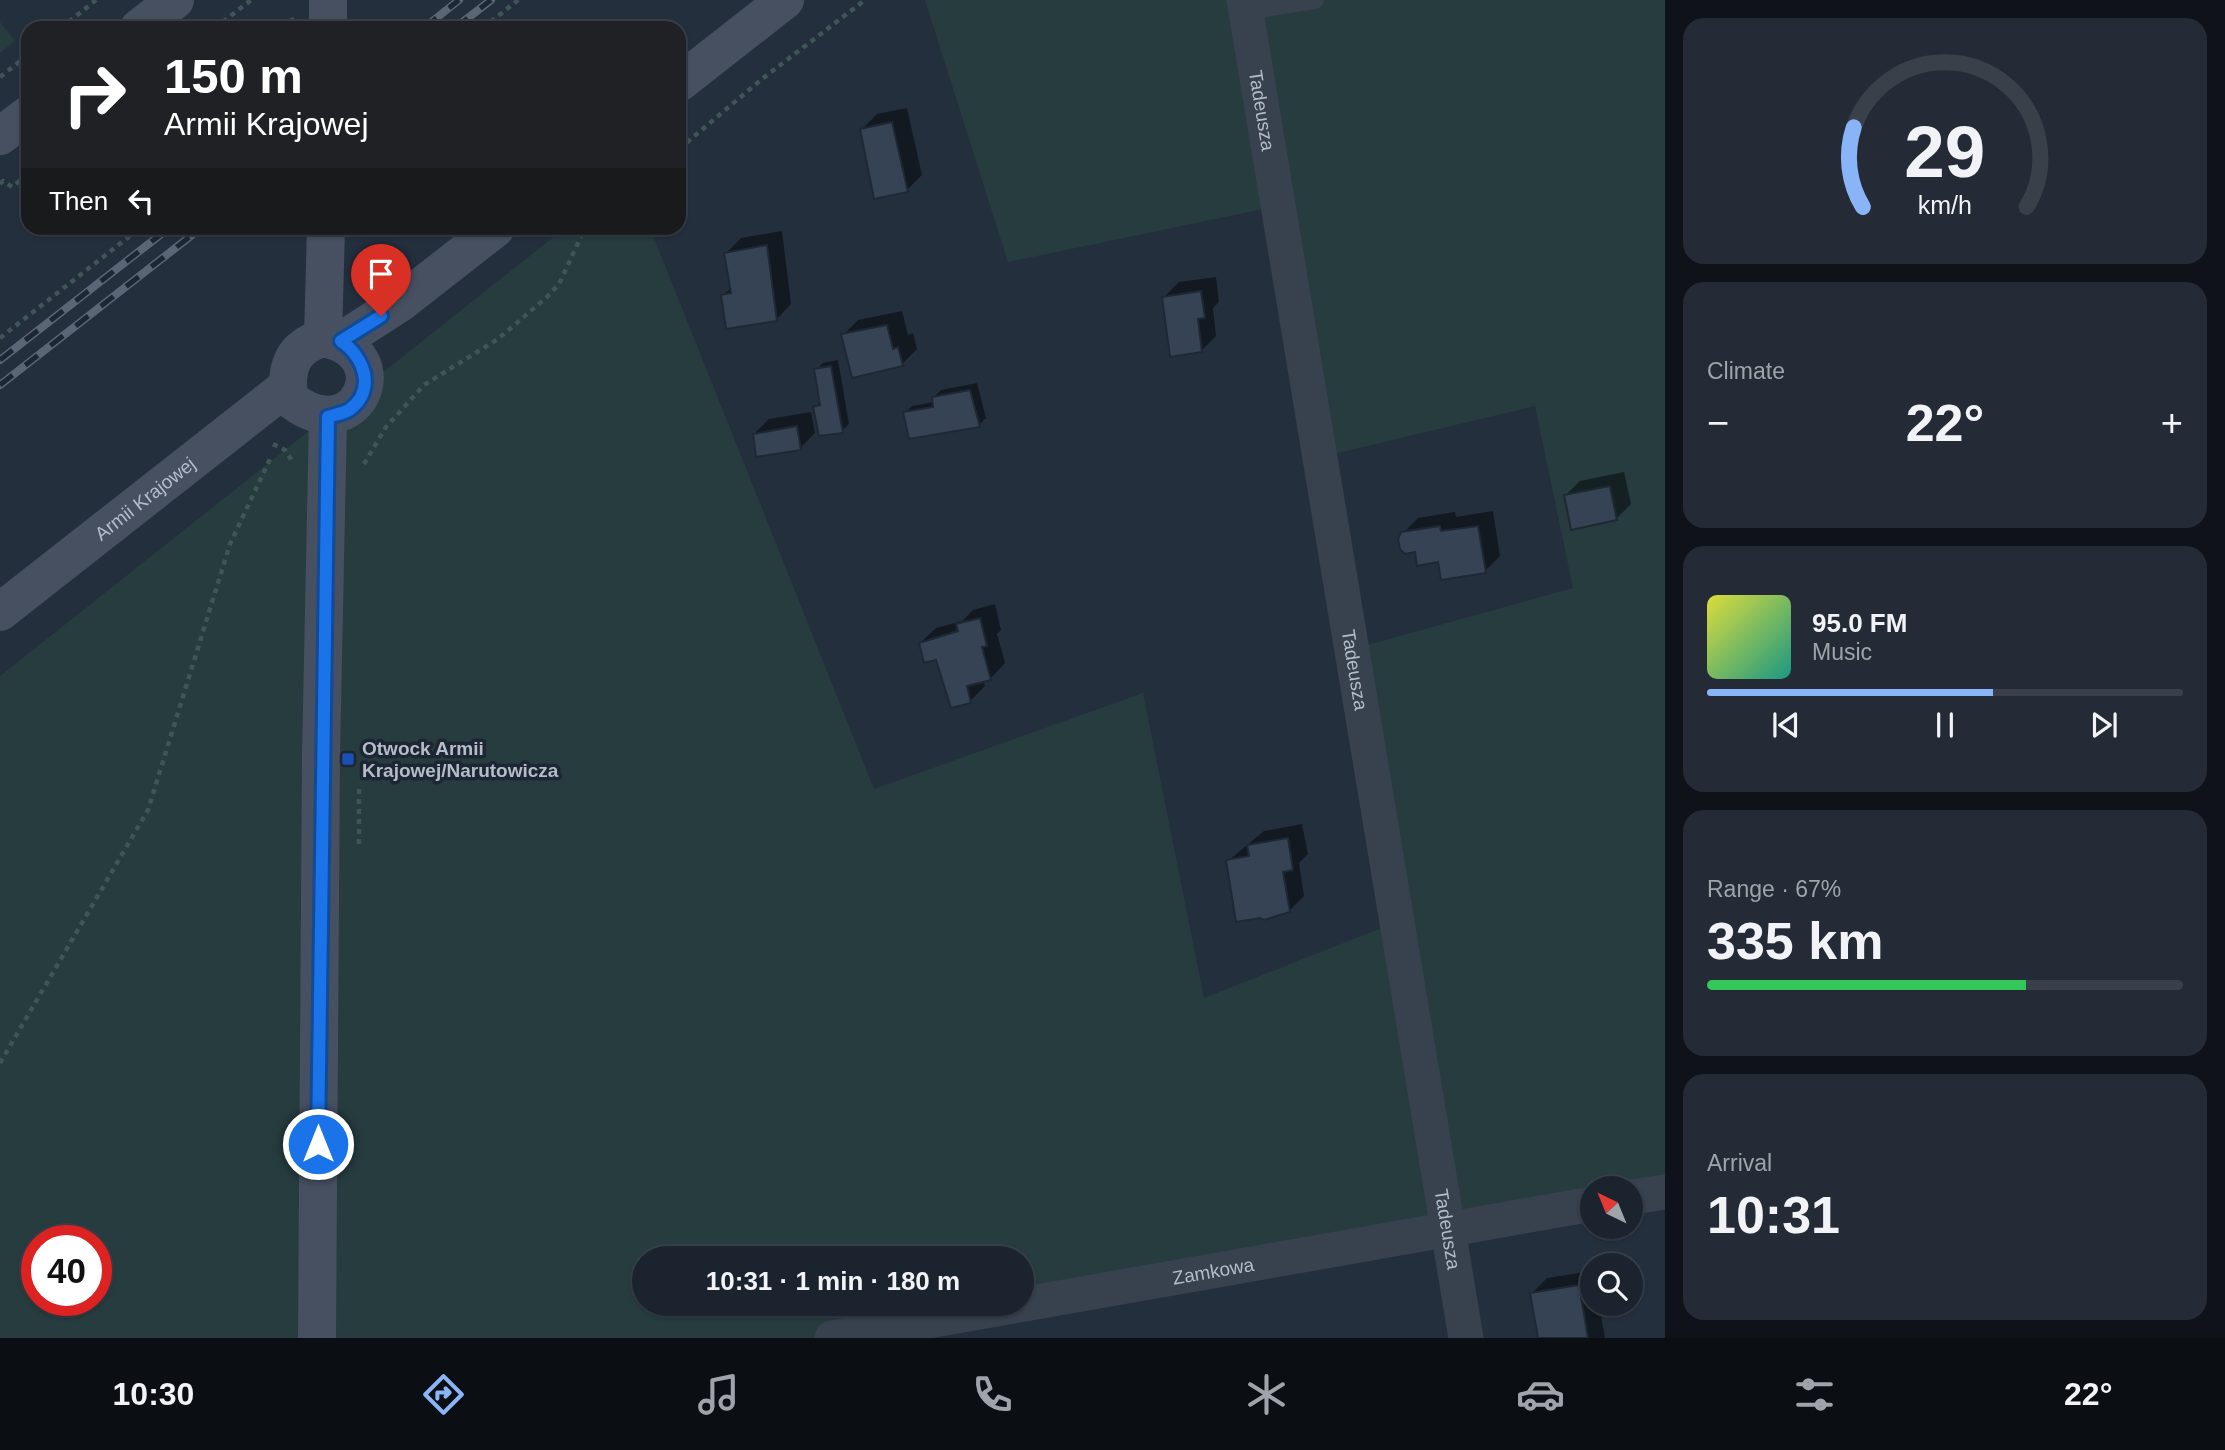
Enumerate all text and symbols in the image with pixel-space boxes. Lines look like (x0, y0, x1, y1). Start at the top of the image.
icon: right (49, 49, 140, 140)
text: 150 m (164, 49, 303, 103)
street label: Tadeusza (1245, 69, 1279, 153)
text: Armii Krajowej (164, 106, 368, 142)
text: 29 (1905, 111, 1985, 192)
icon: left (122, 182, 160, 220)
text: Then (49, 186, 108, 216)
text: km/h (1918, 191, 1972, 219)
pin (351, 244, 411, 316)
icon: arrive (362, 255, 400, 293)
text: Climate (1707, 358, 1785, 384)
text: 22° (1906, 394, 1984, 452)
text: − (1707, 402, 1729, 444)
text: + (2161, 402, 2183, 444)
street label: Armii Krajowej (91, 453, 199, 545)
text: 95.0 FM (1812, 608, 1907, 638)
street label: Tadeusza (1338, 628, 1372, 712)
text: Music (1812, 639, 1872, 665)
icon: previous (1767, 706, 1805, 744)
icon: pause (1926, 706, 1964, 744)
icon: next (2085, 706, 2123, 744)
place label: Otwock Armii Krajowej/Narutowicza (362, 738, 559, 781)
marker: Otwock Armii Krajowej/Narutowicza (340, 751, 356, 767)
text: Range · 67% (1707, 876, 1841, 902)
text: 335 km (1707, 912, 1883, 970)
position arrow (281, 1107, 355, 1181)
text: Arrival (1707, 1150, 1772, 1176)
north arrow (1580, 1176, 1643, 1239)
map controls (1580, 1176, 1643, 1316)
text: 10:31 (1707, 1186, 1840, 1244)
street label: Tadeusza (1430, 1187, 1465, 1272)
speed limit sign: 40 (21, 1225, 112, 1316)
button: search (1580, 1253, 1643, 1316)
street label: Zamkowa (1171, 1254, 1256, 1289)
text: 10:31 · 1 min · 180 m (706, 1266, 960, 1296)
icon: directions (419, 1370, 468, 1419)
icon: music (694, 1370, 743, 1419)
icon: phone (968, 1370, 1017, 1419)
icon: climate (1242, 1370, 1291, 1419)
icon: car (1516, 1370, 1565, 1419)
icon: filters (1790, 1370, 1839, 1419)
text: 10:30 (113, 1376, 194, 1412)
text: 22° (2064, 1376, 2112, 1412)

